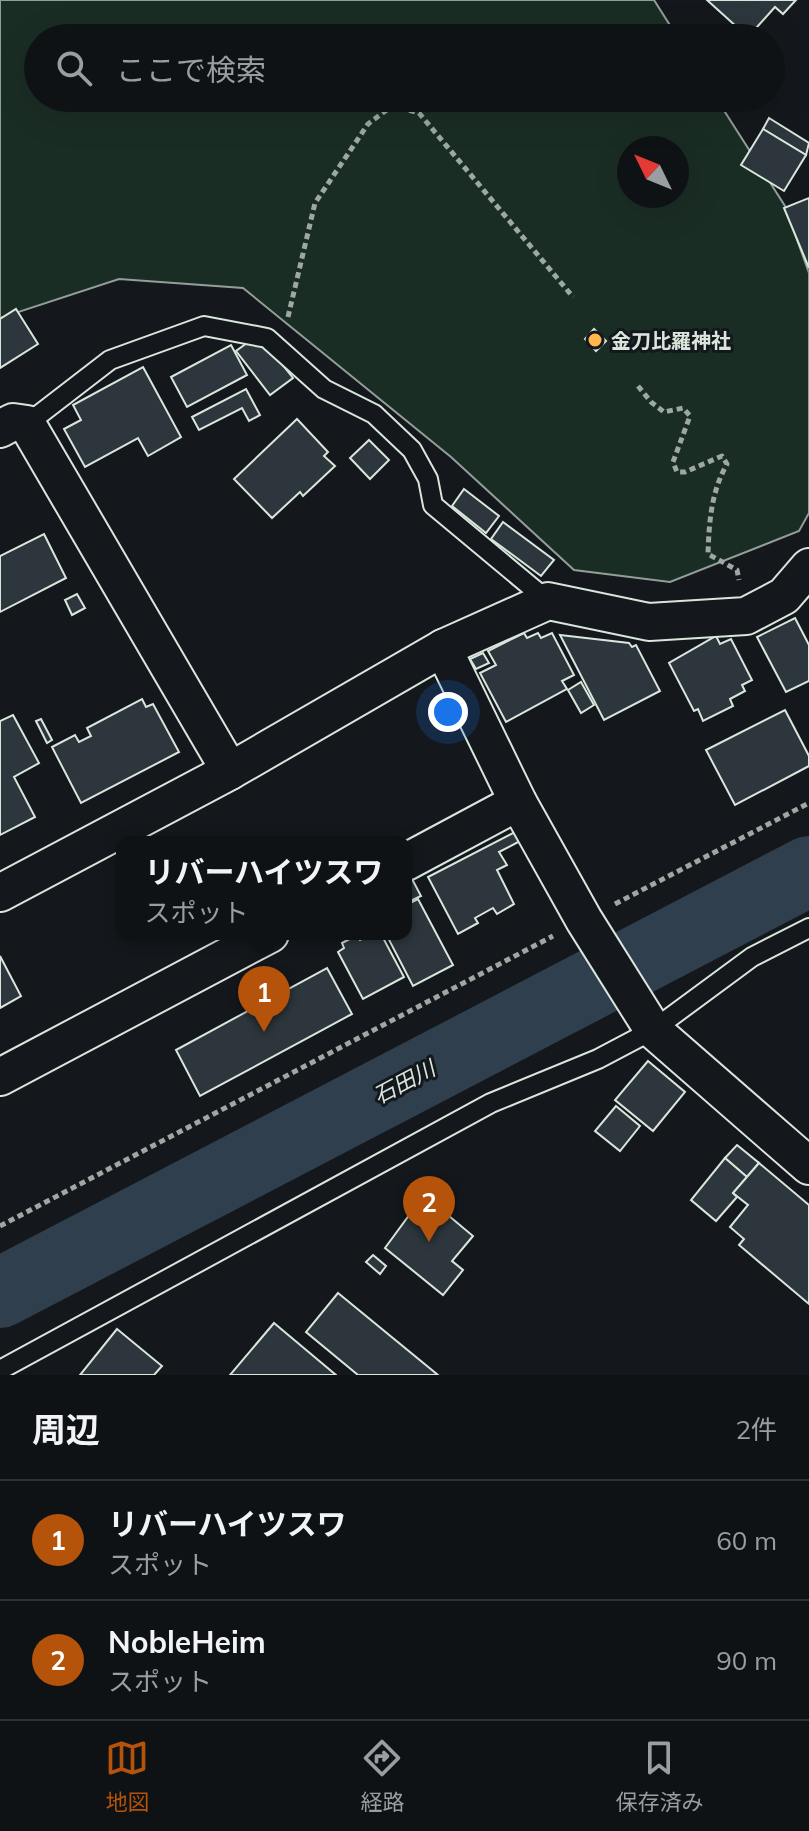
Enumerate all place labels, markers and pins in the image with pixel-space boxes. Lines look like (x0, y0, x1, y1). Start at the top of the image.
place label: 金刀比羅神社 (611, 328, 731, 353)
marker: 金刀比羅神社 (586, 331, 604, 349)
pin: 1 (238, 966, 290, 1032)
pin: 2 (403, 1176, 455, 1242)

